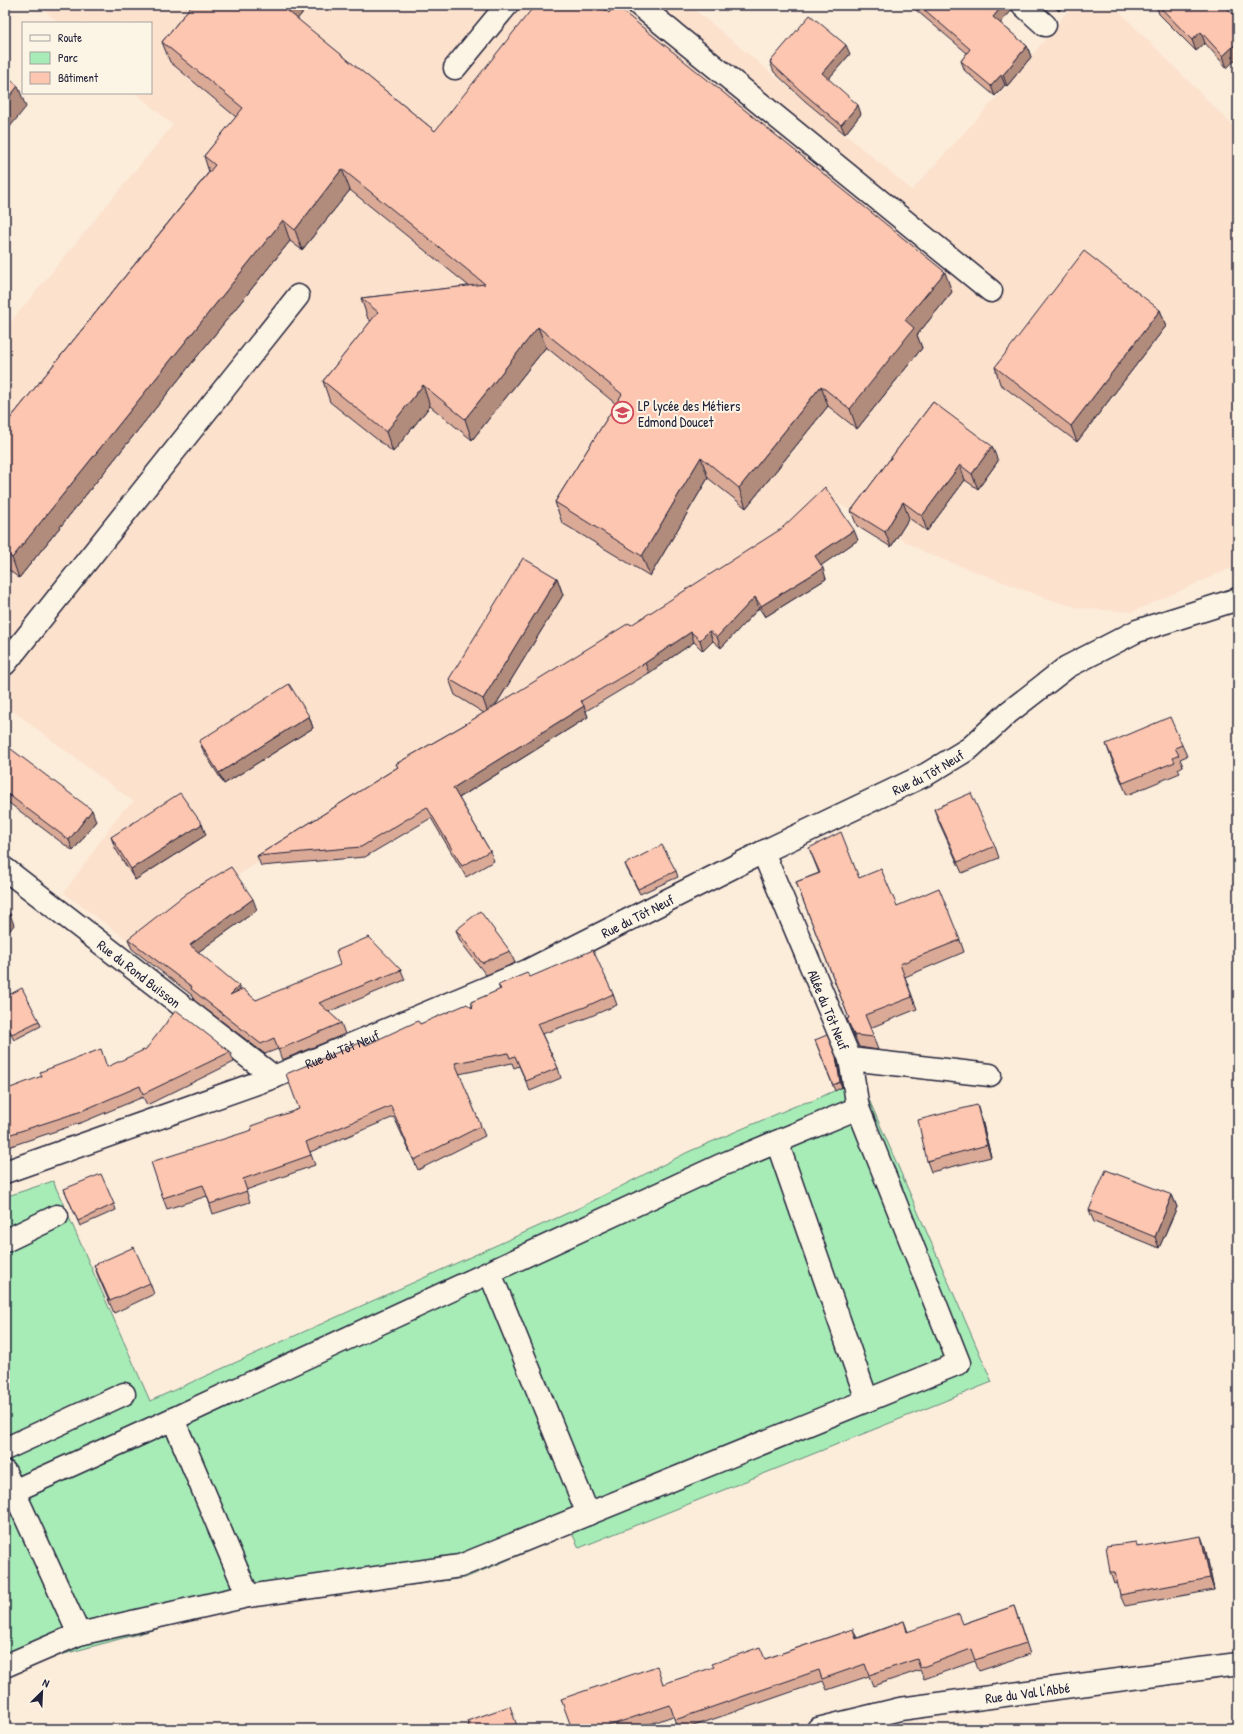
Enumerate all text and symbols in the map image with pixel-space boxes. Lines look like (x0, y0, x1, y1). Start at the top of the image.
legend (22, 22, 152, 94)
text: Route (58, 29, 82, 46)
text: Parc (58, 49, 78, 66)
text: Bâtiment (58, 69, 99, 86)
place label: LP lycée des Métiers Edmond Doucet (638, 396, 740, 431)
school or university icon: LP lycée des Métiers Edmond Doucet (609, 400, 635, 426)
street label: Rue du Tôt Neuf (889, 745, 967, 799)
street label: Rue du Tôt Neuf (598, 889, 677, 942)
street label: Rue du Rond Buisson (94, 935, 185, 1011)
street label: Allée du Tôt Neuf (804, 967, 855, 1053)
street label: Rue du Tôt Neuf (302, 1024, 382, 1073)
north arrow (22, 1672, 62, 1712)
text: N (41, 1675, 52, 1691)
street label: Rue du Val l'Abbé (984, 1677, 1071, 1707)

